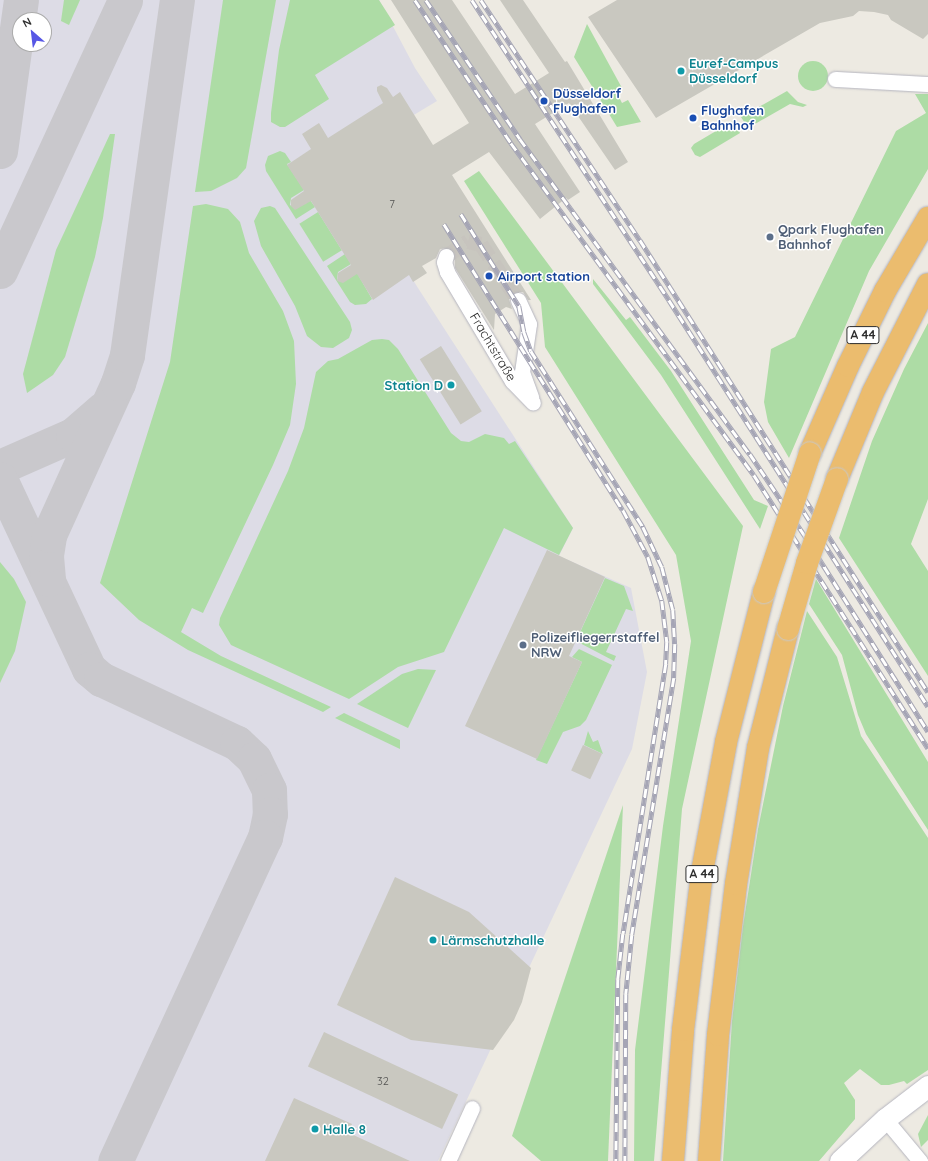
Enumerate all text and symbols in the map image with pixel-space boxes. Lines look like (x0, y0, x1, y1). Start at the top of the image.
north arrow (12, 12, 52, 52)
text: N (20, 14, 34, 30)
place label: Euref-Campus Düsseldorf (689, 56, 778, 87)
marker: Euref-Campus Düsseldorf (676, 66, 686, 76)
place label: Düsseldorf Flughafen (553, 86, 621, 117)
marker: Düsseldorf Flughafen (538, 95, 550, 107)
place label: Flughafen Bahnhof (701, 103, 764, 134)
marker: Flughafen Bahnhof (688, 113, 698, 123)
house number: 7 (389, 197, 395, 211)
place label: Qpark Flughafen Bahnhof (778, 222, 884, 253)
marker: Qpark Flughafen Bahnhof (765, 232, 775, 242)
place label: Airport station (498, 268, 590, 284)
marker: Airport station (483, 270, 495, 282)
street label: Frachtstraße (466, 310, 520, 384)
road number: A 44 (846, 325, 880, 345)
place label: Station D (385, 377, 443, 393)
marker: Station D (446, 380, 456, 390)
place label: Polizeifliegerrstaffel NRW (531, 630, 659, 661)
marker: Polizeifliegerrstaffel NRW (518, 640, 528, 650)
road number: A 44 (685, 864, 719, 884)
place label: Lärmschutzhalle (441, 932, 544, 948)
marker: Lärmschutzhalle (428, 935, 438, 945)
house number: 32 (377, 1074, 389, 1088)
place label: Halle 8 (323, 1121, 366, 1137)
marker: Halle 8 (310, 1124, 320, 1134)

